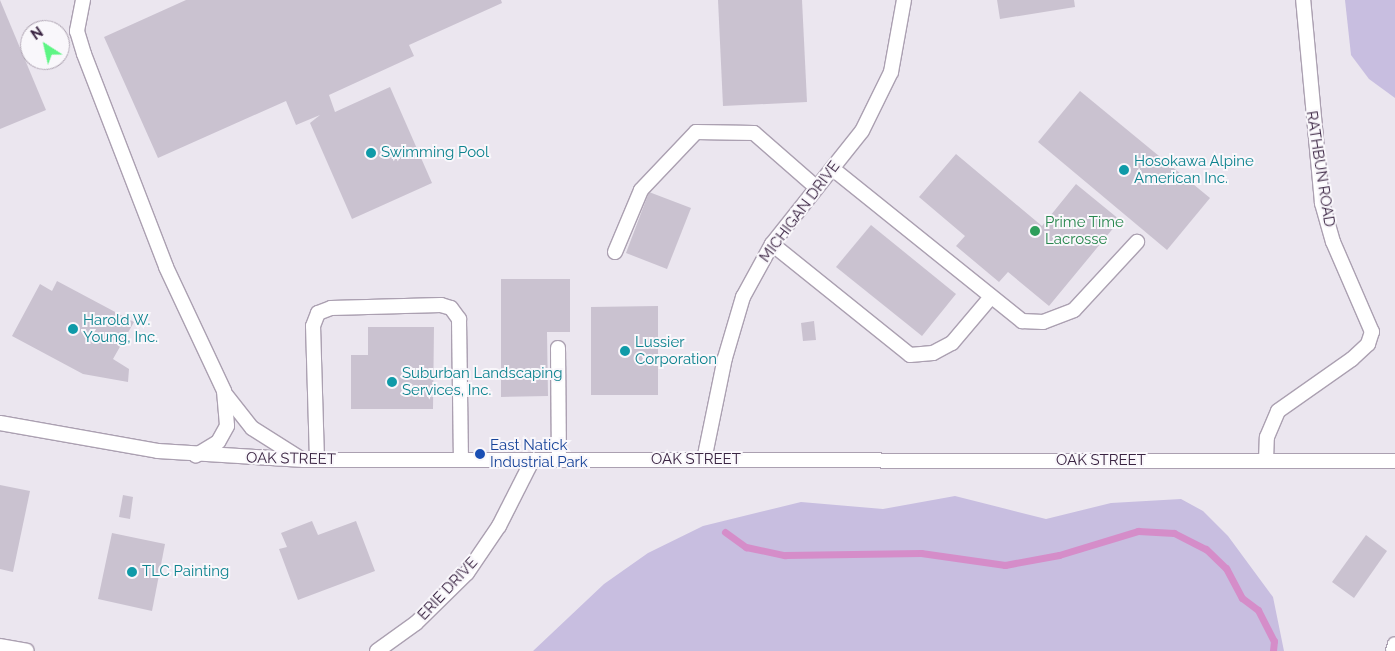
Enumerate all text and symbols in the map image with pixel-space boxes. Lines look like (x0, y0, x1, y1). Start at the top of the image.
north arrow (20, 20, 70, 70)
text: N (28, 24, 46, 43)
street label: RATHBUN ROAD (1302, 110, 1338, 228)
place label: Swimming Pool (381, 144, 489, 162)
marker: Swimming Pool (365, 147, 377, 159)
place label: Hosokawa Alpine American Inc. (1134, 152, 1254, 187)
street label: MICHIGAN DRIVE (756, 158, 844, 266)
marker: Hosokawa Alpine American Inc. (1118, 164, 1130, 176)
place label: Prime Time Lacrosse (1045, 213, 1124, 248)
marker: Prime Time Lacrosse (1029, 225, 1041, 237)
place label: Harold W. Young, Inc. (83, 311, 158, 346)
marker: Harold W. Young, Inc. (67, 323, 79, 335)
place label: Lussier Corporation (635, 333, 717, 368)
marker: Lussier Corporation (619, 345, 631, 357)
place label: Suburban Landscaping Services, Inc. (402, 364, 563, 399)
marker: Suburban Landscaping Services, Inc. (386, 376, 398, 388)
place label: East Natick Industrial Park (490, 436, 588, 471)
marker: East Natick Industrial Park (474, 448, 486, 460)
street label: OAK STREET (246, 449, 336, 469)
street label: OAK STREET (651, 451, 741, 469)
street label: OAK STREET (1056, 452, 1146, 470)
street label: ERIE DRIVE (414, 554, 482, 624)
place label: TLC Painting (142, 563, 229, 581)
marker: TLC Painting (126, 566, 138, 578)

